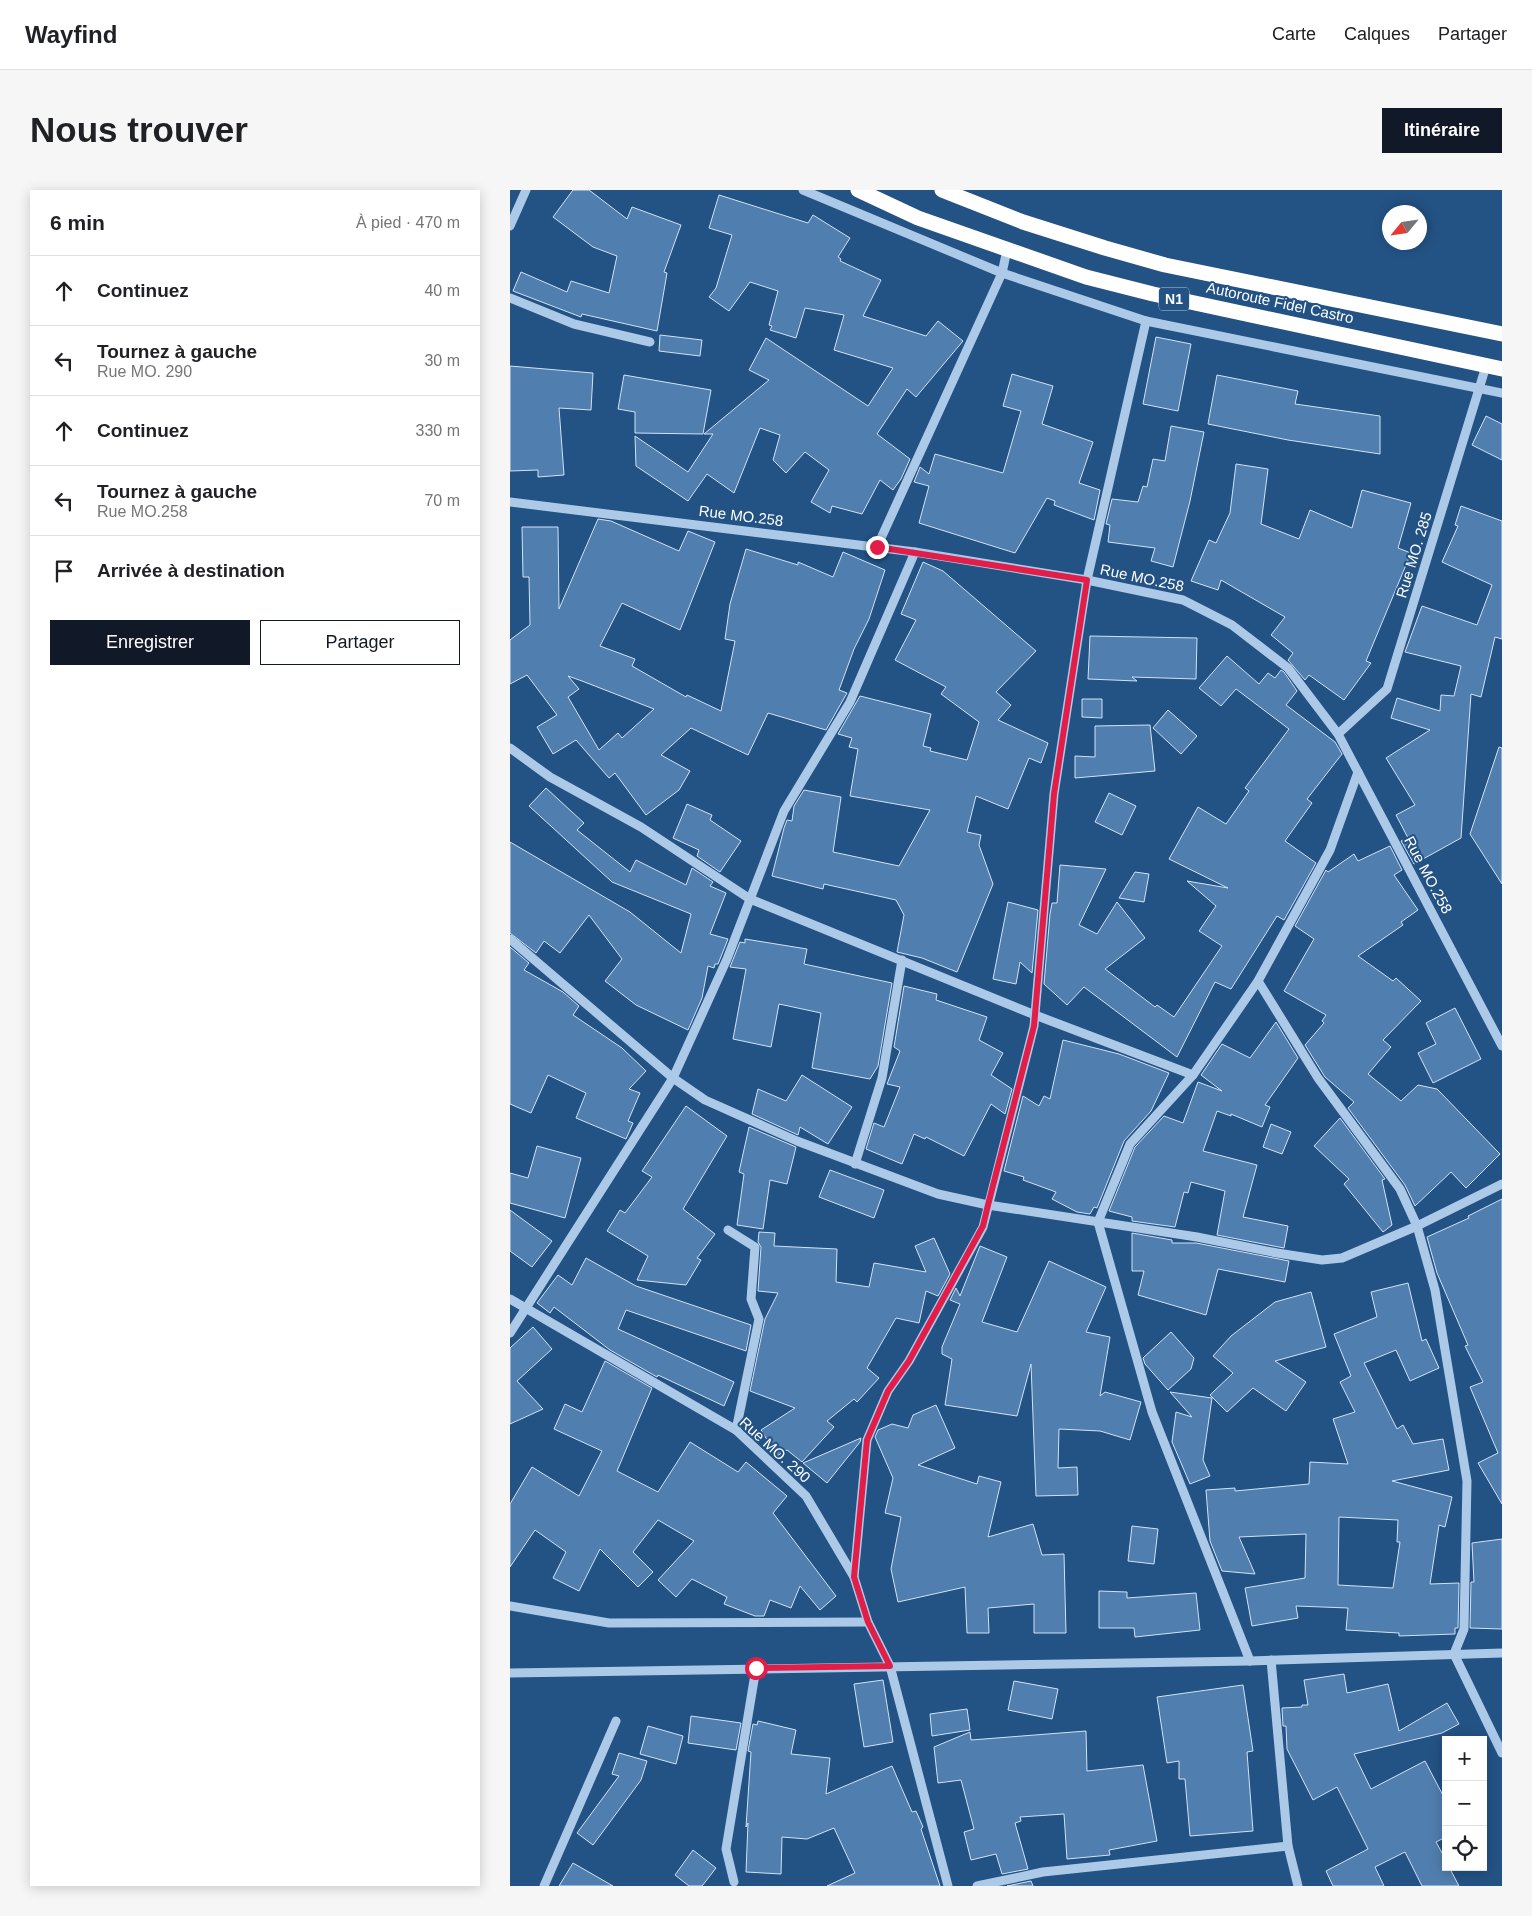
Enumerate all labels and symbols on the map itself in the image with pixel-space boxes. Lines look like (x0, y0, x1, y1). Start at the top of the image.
north arrow (1382, 205, 1427, 250)
street label: Autoroute Fidel Castro (1205, 279, 1355, 326)
road number: N1 (1159, 288, 1189, 310)
street label: Rue MO.258 (698, 502, 784, 529)
street label: Rue MO. 285 (1392, 510, 1435, 600)
route end (866, 536, 889, 559)
street label: Rue MO.258 (1099, 560, 1185, 595)
street label: Rue MO.258 (1401, 833, 1456, 916)
street label: Rue MO. 290 (736, 1413, 814, 1486)
route start (745, 1657, 768, 1680)

